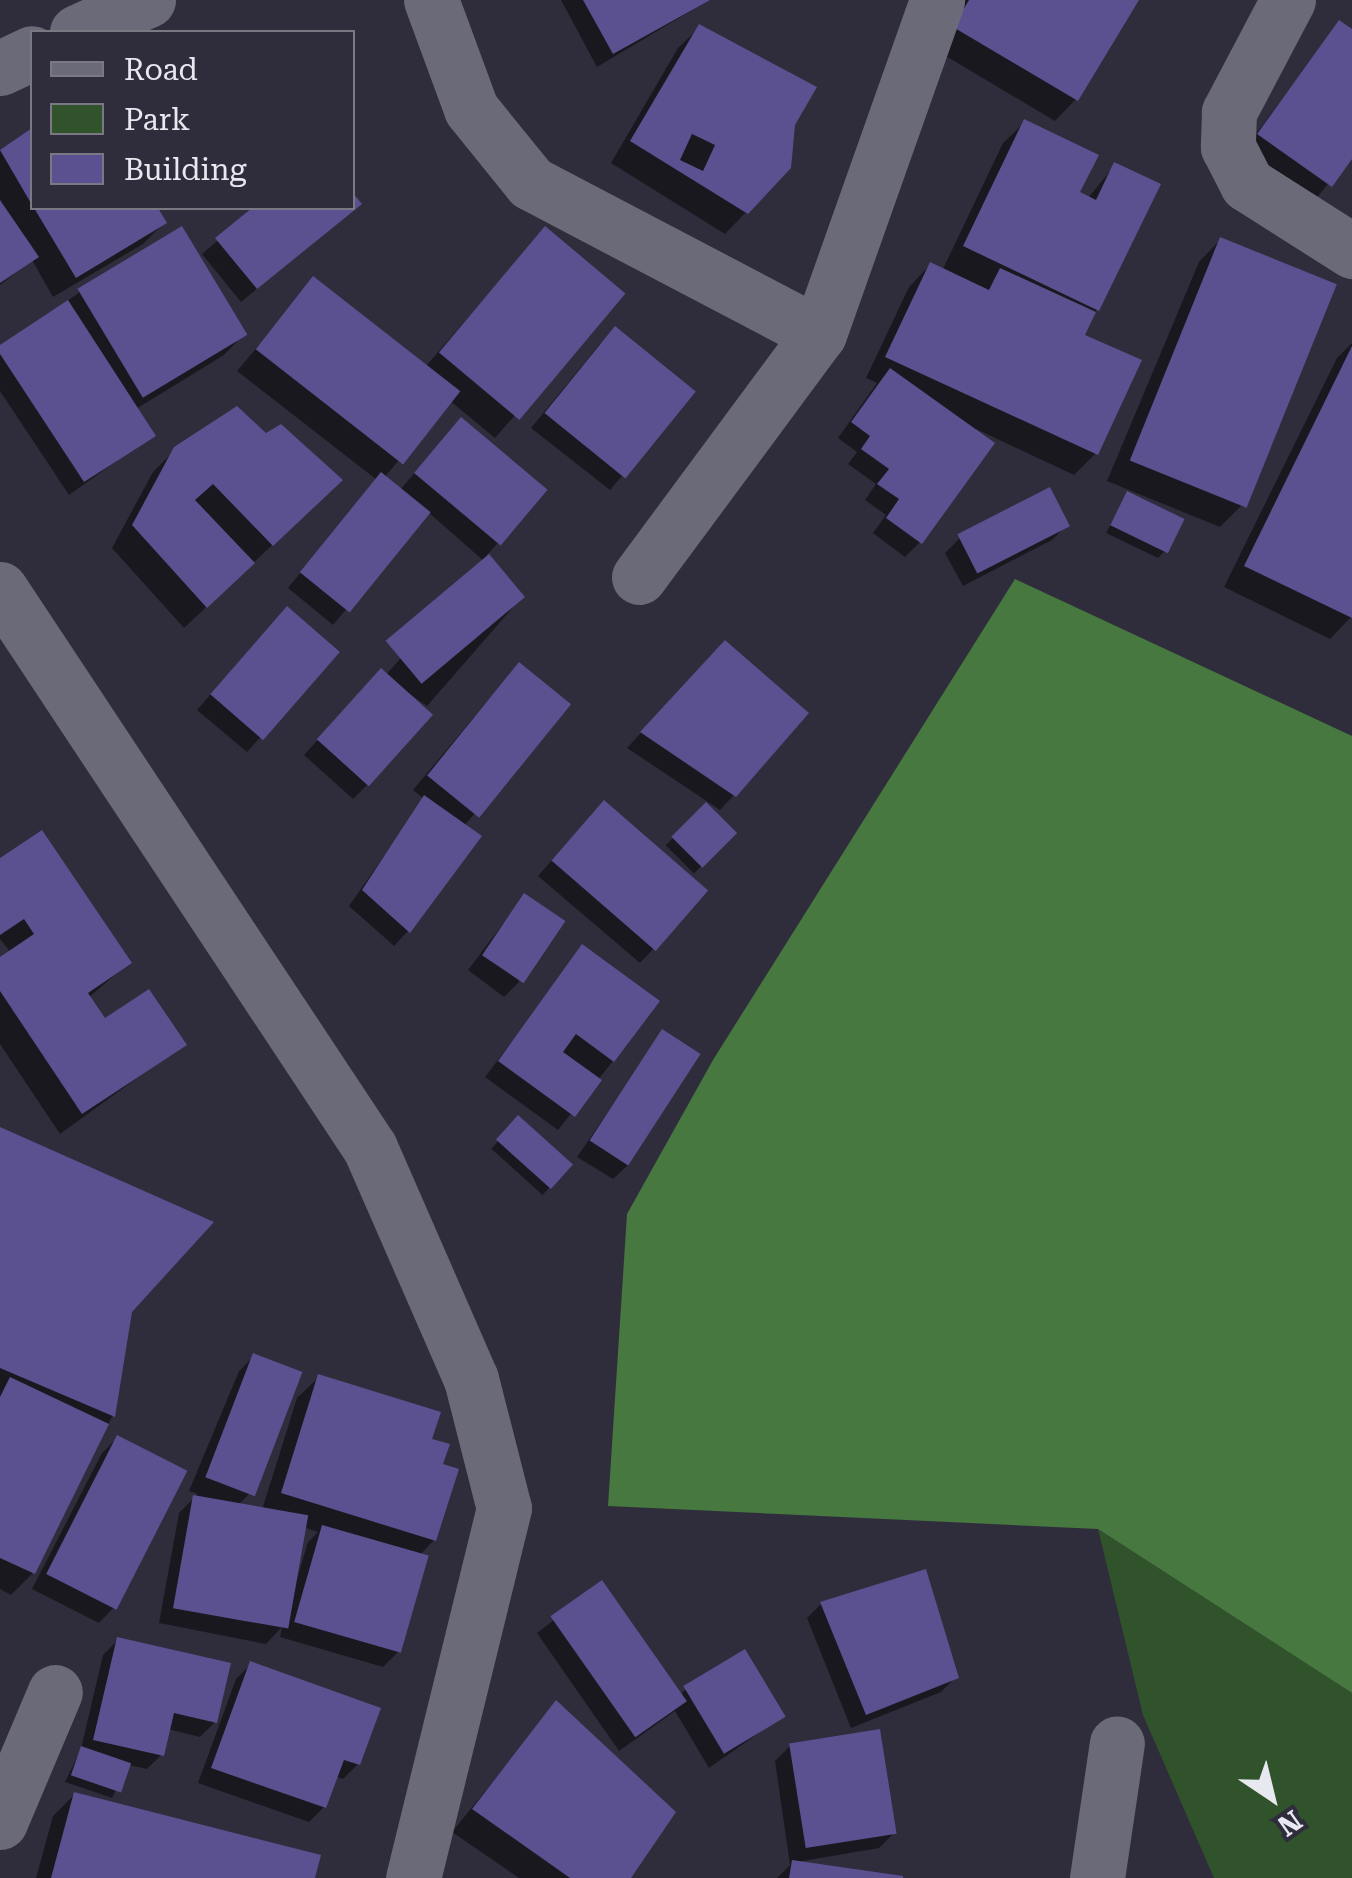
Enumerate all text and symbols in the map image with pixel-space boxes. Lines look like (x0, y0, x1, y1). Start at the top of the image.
legend (30, 30, 355, 210)
text: Road (124, 52, 198, 87)
text: Park (124, 102, 190, 137)
text: Building (124, 152, 247, 187)
north arrow (1222, 1748, 1322, 1848)
text: N (1271, 1803, 1308, 1843)

